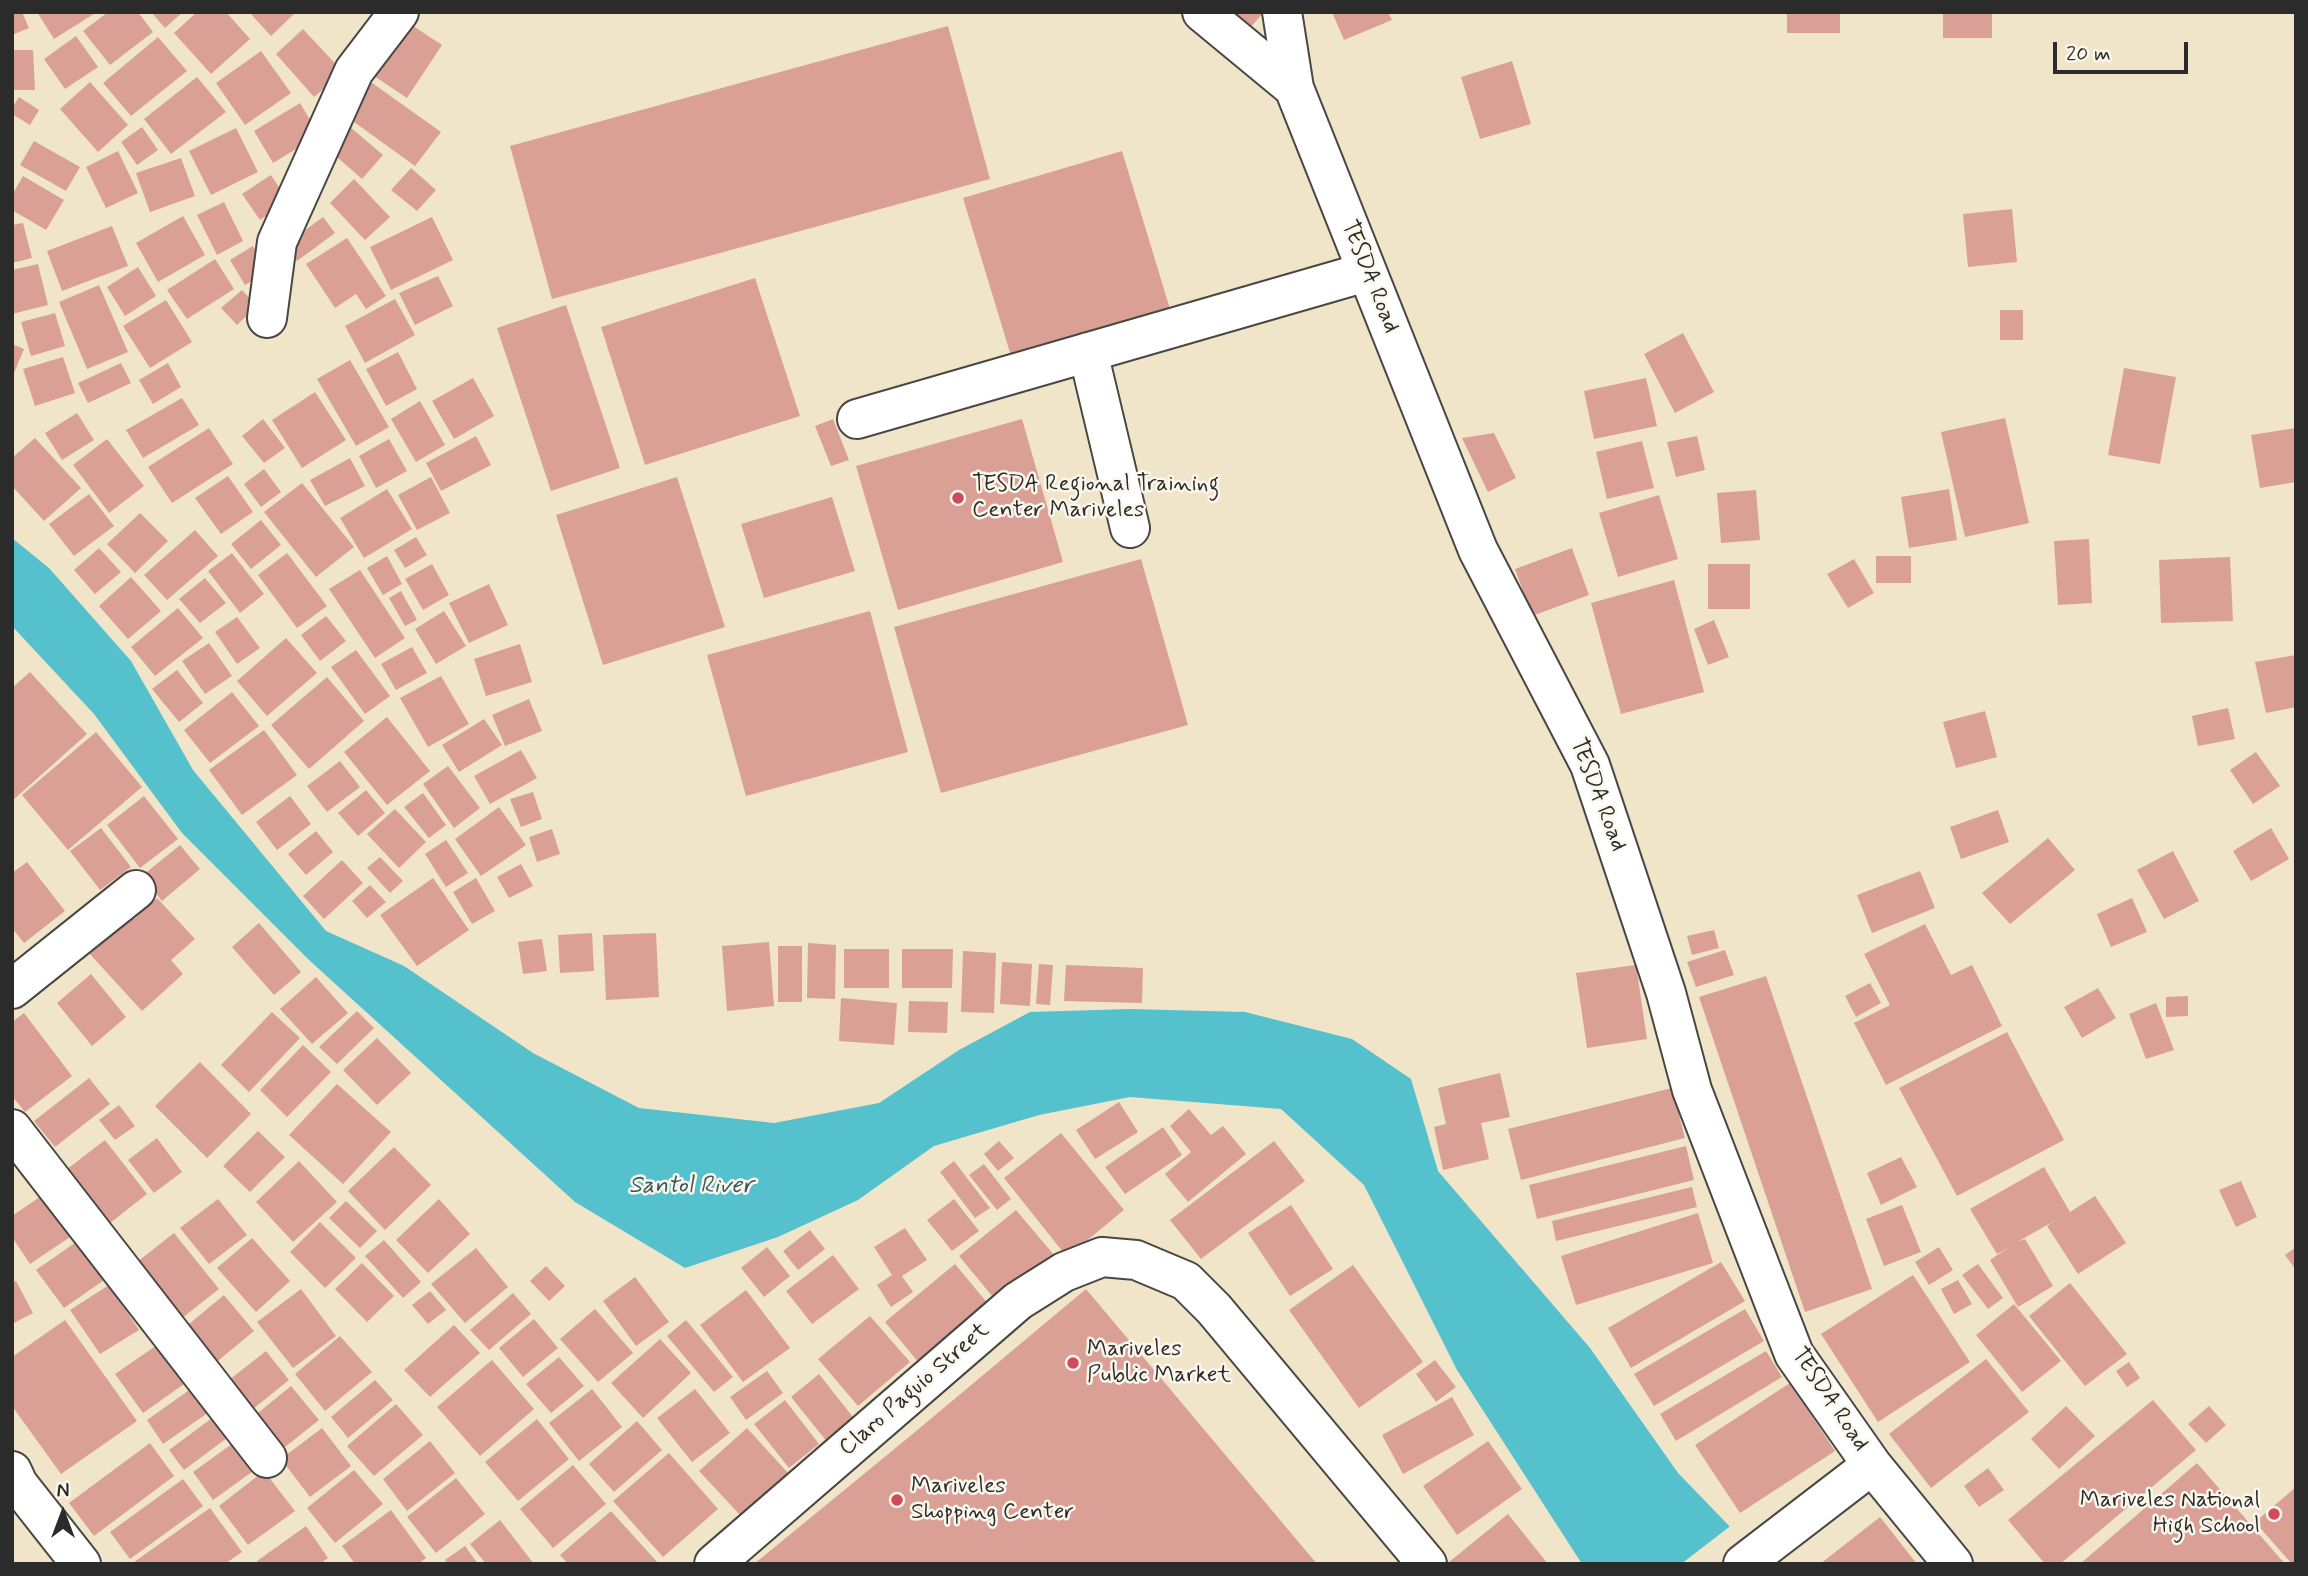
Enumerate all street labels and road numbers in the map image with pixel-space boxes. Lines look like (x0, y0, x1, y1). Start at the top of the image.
street label: TESDA Road (1334, 217, 1404, 337)
street label: TESDA Road (1563, 734, 1631, 856)
street label: Claro Paguio Street (834, 1317, 996, 1463)
street label: TESDA Road (1784, 1343, 1874, 1457)

